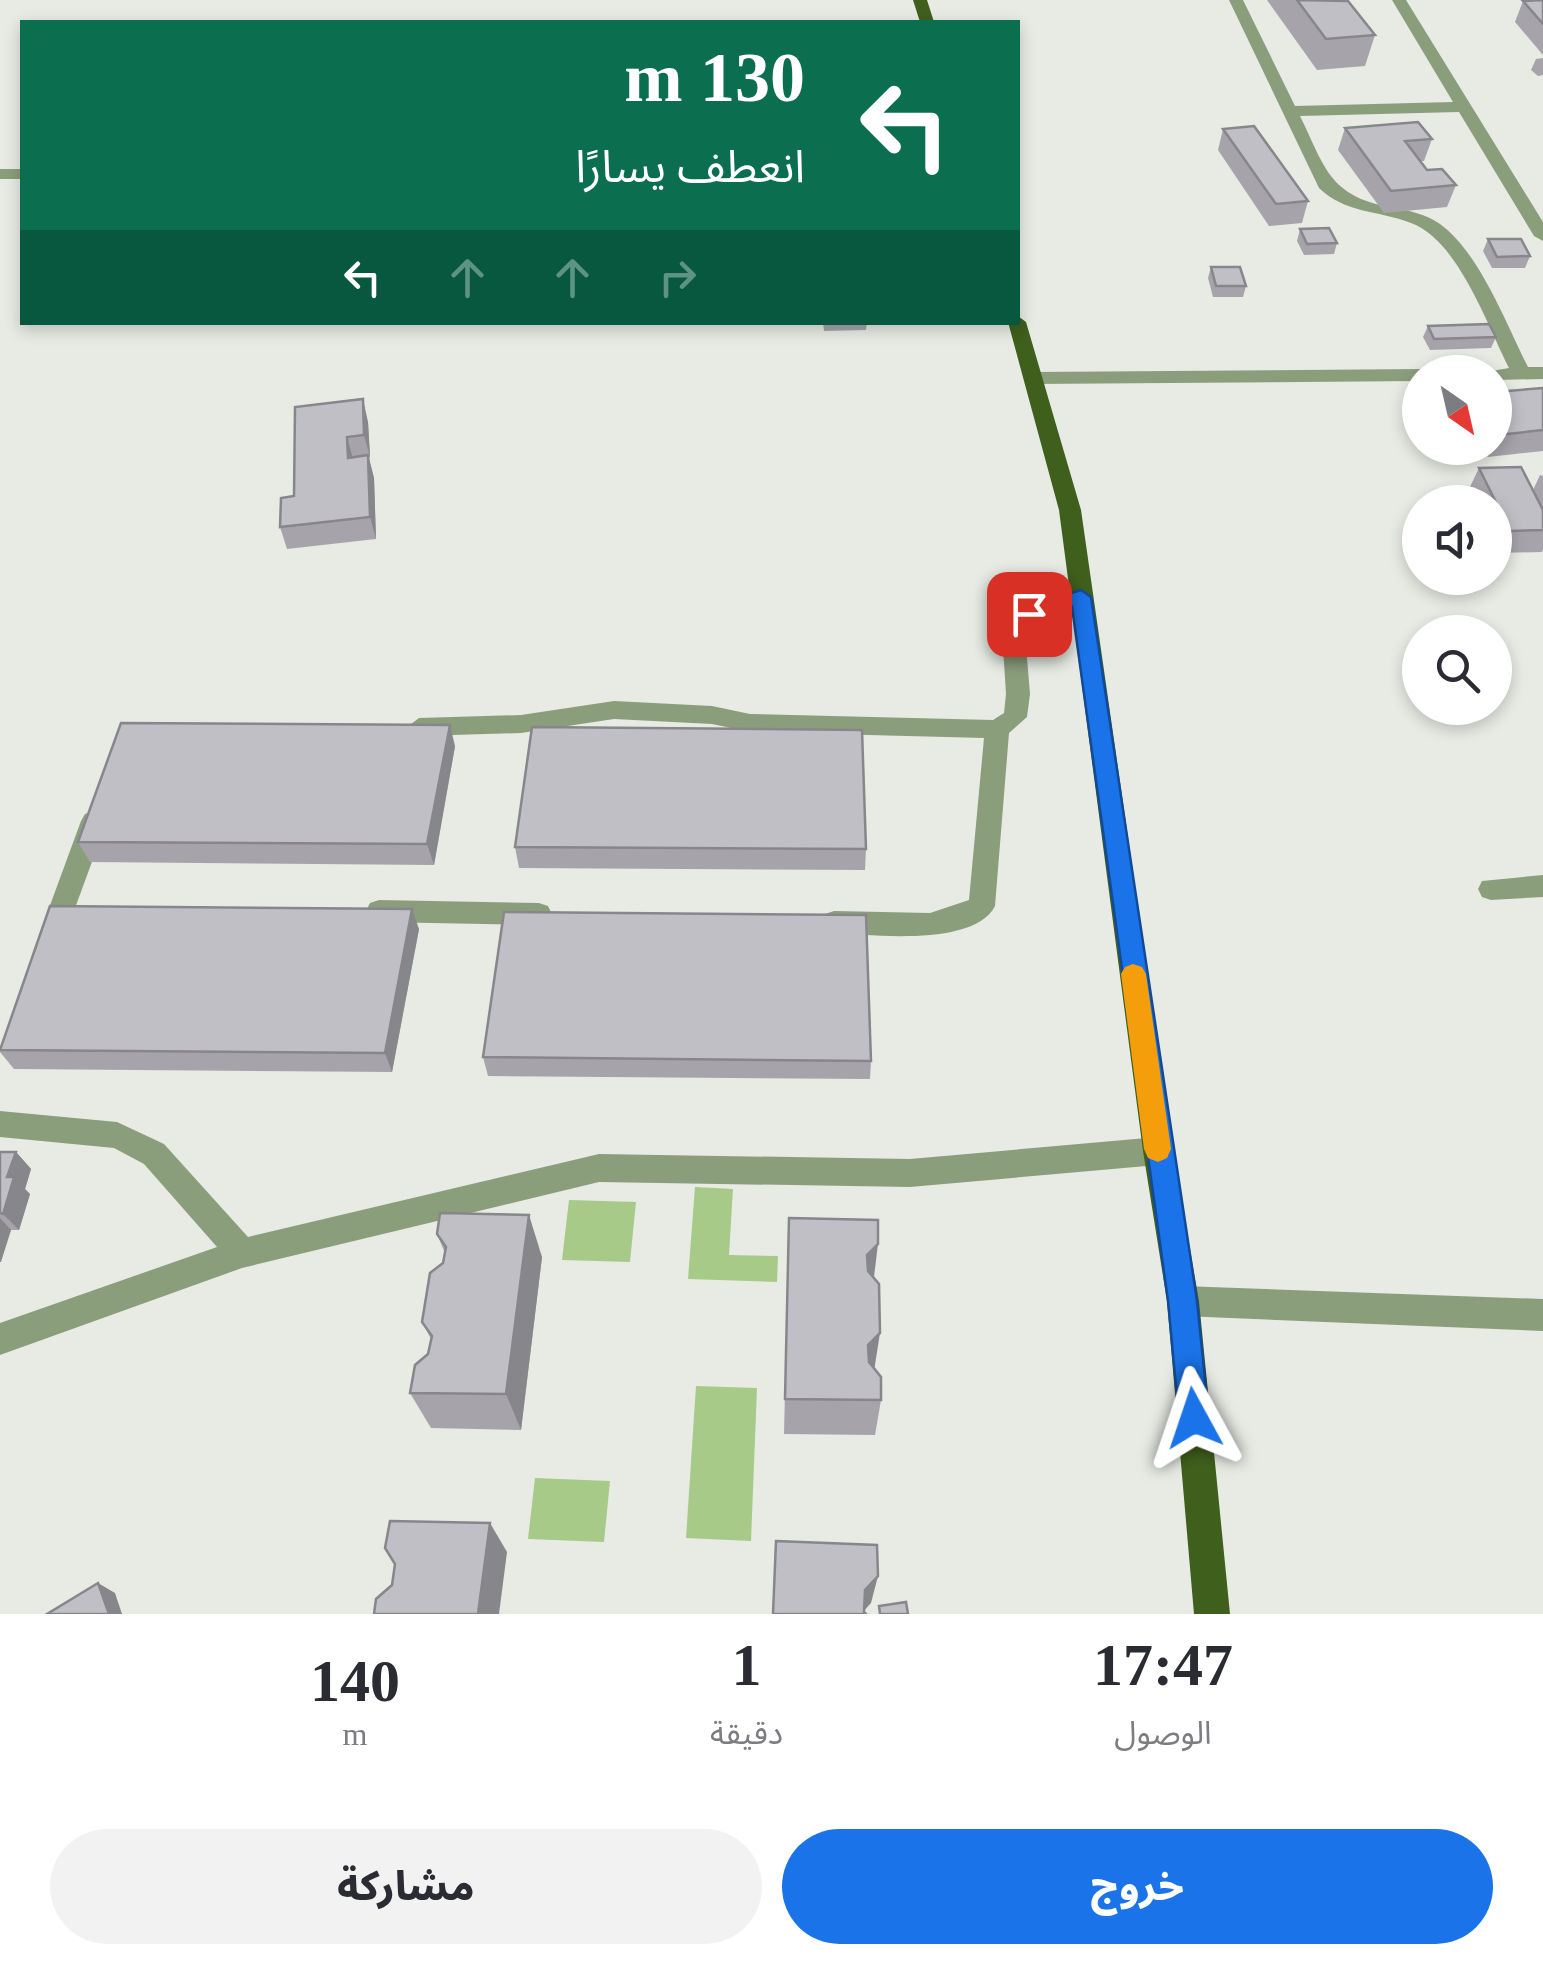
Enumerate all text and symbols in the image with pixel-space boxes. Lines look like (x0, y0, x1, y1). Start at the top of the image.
text: 130 m (624, 39, 805, 116)
icon: left (840, 60, 970, 190)
text: انعطف يسارًا (575, 142, 805, 192)
icon: left (335, 250, 390, 305)
icon: ahead (440, 250, 495, 305)
icon: ahead (545, 250, 600, 305)
icon: right (650, 250, 705, 305)
north arrow (1402, 355, 1512, 465)
map controls (1402, 355, 1512, 725)
button: sound (1402, 485, 1512, 595)
pin (987, 572, 1072, 657)
icon: arrive (1002, 587, 1057, 642)
button: search (1402, 615, 1512, 725)
position arrow (1142, 1366, 1246, 1470)
text: 1 (732, 1632, 762, 1698)
text: 17:47 (1093, 1632, 1233, 1698)
text: 140 (310, 1648, 400, 1714)
text: دقيقة (710, 1715, 783, 1751)
text: الوصول (1114, 1715, 1212, 1751)
text: m (343, 1716, 368, 1752)
button: مشاركة (50, 1829, 762, 1944)
button: خروج (782, 1829, 1493, 1944)

